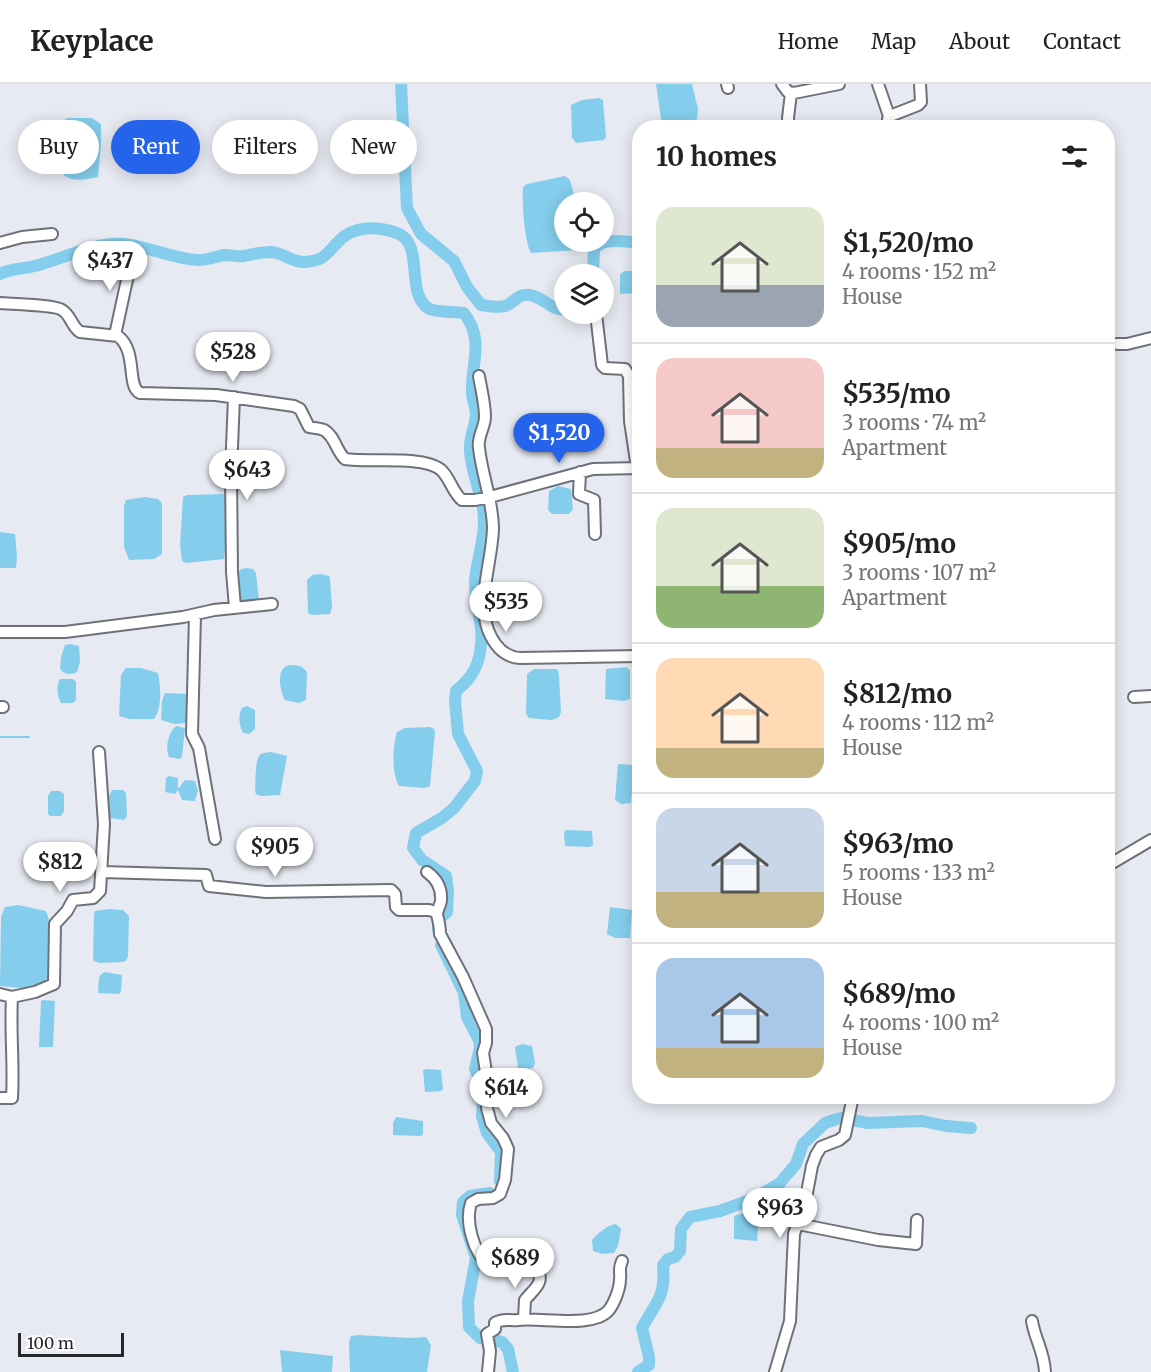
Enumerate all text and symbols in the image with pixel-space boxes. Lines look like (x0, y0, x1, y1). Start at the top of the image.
text: Keyplace (30, 23, 154, 59)
text: Home (778, 28, 838, 55)
text: Map (871, 28, 916, 55)
text: About (949, 28, 1010, 55)
text: Contact (1043, 28, 1121, 55)
chip: Buy (18, 120, 99, 174)
chip: Rent (111, 120, 200, 174)
chip: Filters (212, 120, 318, 174)
chip: New (330, 120, 417, 174)
text: 10 homes (656, 140, 777, 173)
icon: filters (1058, 140, 1091, 173)
map controls (554, 192, 614, 324)
button: locate (554, 192, 614, 252)
text: $1,520/mo (842, 226, 974, 259)
icon: home (704, 231, 776, 303)
pin: $437 (74, 241, 146, 292)
text: $437 (86, 248, 134, 273)
text: 4 rooms · 152 m² (842, 259, 996, 284)
button: layers (554, 264, 614, 324)
text: House (842, 284, 902, 309)
pin: $528 (197, 332, 269, 383)
text: $528 (209, 339, 257, 364)
text: $535/mo (842, 377, 951, 410)
icon: home (704, 382, 776, 454)
text: 3 rooms · 74 m² (842, 410, 986, 435)
pin: $1,520 (510, 413, 608, 464)
text: $1,520 (527, 420, 591, 445)
text: Apartment (842, 435, 947, 460)
pin: $643 (211, 450, 283, 501)
text: $643 (223, 457, 271, 482)
text: $905/mo (842, 527, 956, 560)
icon: home (704, 532, 776, 604)
text: 3 rooms · 107 m² (842, 560, 996, 585)
pin: $535 (470, 582, 542, 633)
text: Apartment (842, 585, 947, 610)
text: $535 (483, 589, 529, 614)
text: $812/mo (842, 677, 952, 710)
icon: home (704, 682, 776, 754)
text: 4 rooms · 112 m² (842, 710, 994, 735)
text: House (842, 735, 902, 760)
pin: $905 (239, 827, 311, 878)
text: $963/mo (842, 827, 954, 860)
icon: home (704, 832, 776, 904)
text: $905 (250, 834, 300, 859)
pin: $812 (24, 842, 96, 893)
text: $812 (37, 849, 83, 874)
text: 5 rooms · 133 m² (842, 860, 995, 885)
text: House (842, 885, 902, 910)
text: $689/mo (842, 977, 956, 1010)
icon: home (704, 982, 776, 1054)
text: 4 rooms · 100 m² (842, 1010, 999, 1035)
text: House (842, 1035, 902, 1060)
pin: $614 (470, 1068, 542, 1119)
text: $614 (483, 1075, 529, 1100)
pin: $963 (744, 1188, 816, 1239)
text: $963 (756, 1195, 804, 1220)
pin: $689 (479, 1238, 551, 1289)
text: $689 (490, 1245, 540, 1270)
scale bar (18, 1330, 124, 1358)
text: 100 m (27, 1333, 74, 1353)

